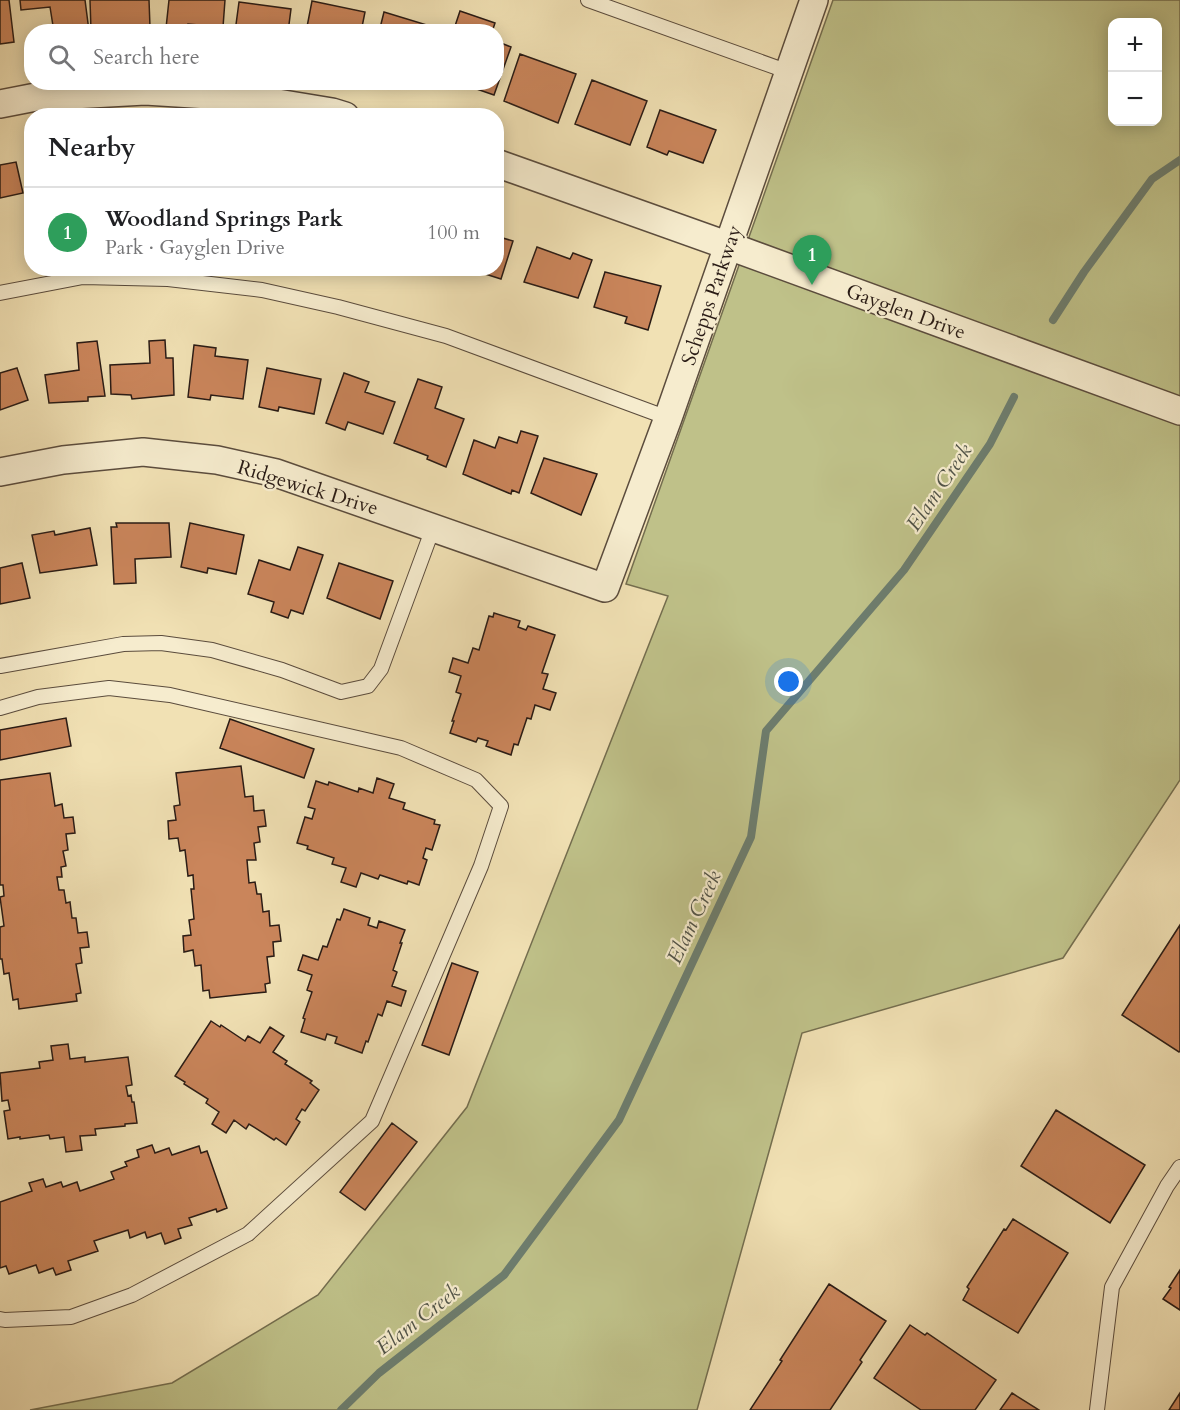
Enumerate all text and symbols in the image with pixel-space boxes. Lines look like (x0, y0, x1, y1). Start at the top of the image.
map controls (1108, 18, 1162, 126)
button: + (1108, 18, 1162, 72)
search box (24, 24, 504, 90)
icon: search (45, 41, 78, 74)
text: Search here (93, 42, 200, 72)
button: − (1108, 72, 1162, 126)
text: Nearby (48, 130, 136, 165)
text: Woodland Springs Park (105, 204, 343, 234)
text: 1 (62, 219, 73, 246)
text: 100 m (427, 219, 480, 246)
street label: Schepps Parkway (675, 221, 748, 369)
text: Park · Gayglen Drive (105, 234, 285, 261)
pin: 1 (792, 236, 832, 285)
street label: Gayglen Drive (842, 277, 969, 346)
water label: Elam Creek (900, 437, 980, 537)
street label: Ridgewick Drive (234, 453, 381, 522)
your location (774, 667, 803, 696)
water label: Elam Creek (660, 865, 729, 968)
water label: Elam Creek (370, 1277, 467, 1361)

